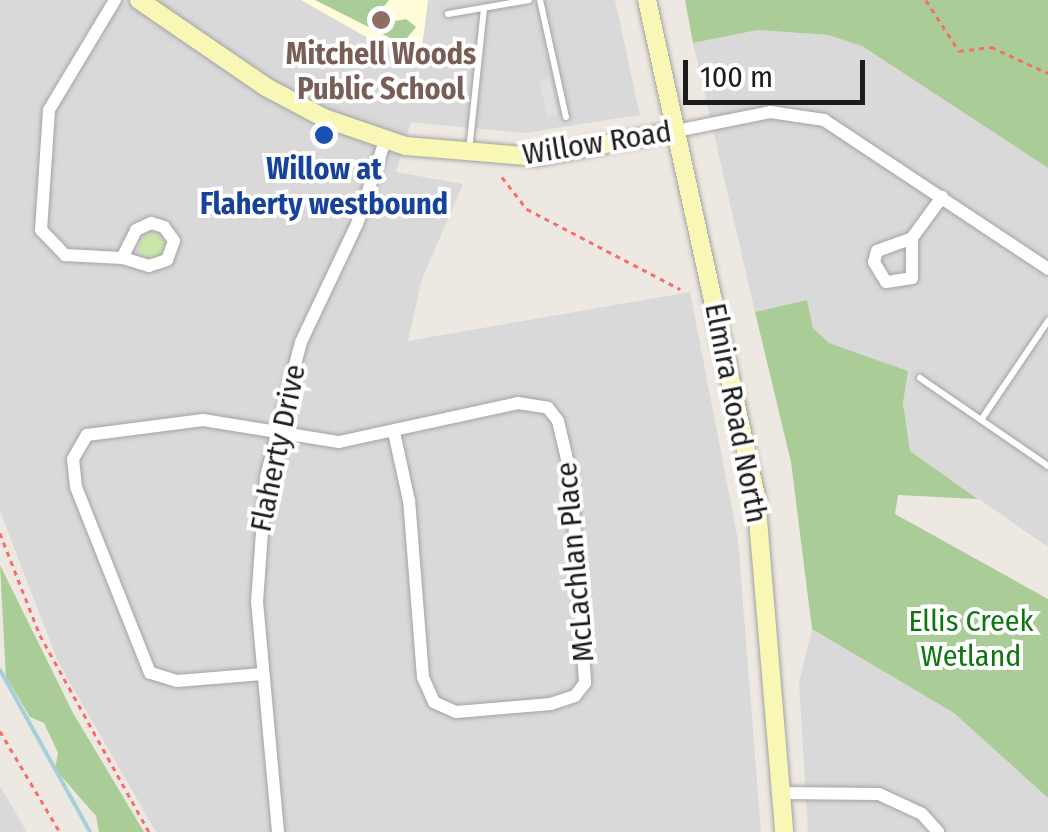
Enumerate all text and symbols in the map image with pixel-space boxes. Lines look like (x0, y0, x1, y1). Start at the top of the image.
marker: Mitchell Woods Public School (370, 9, 392, 31)
place label: Mitchell Woods Public School (286, 36, 476, 106)
scale bar (688, 40, 870, 102)
text: 100 m (700, 59, 773, 95)
street label: Willow Road (520, 113, 674, 173)
marker: Willow at Flaherty westbound (313, 124, 335, 146)
place label: Willow at Flaherty westbound (200, 151, 448, 222)
street label: Elmira Road North (697, 300, 775, 526)
street label: Flaherty Drive (243, 361, 313, 535)
street label: McLachlan Place (548, 460, 602, 664)
park label: Ellis Creek Wetland (908, 603, 1034, 674)

